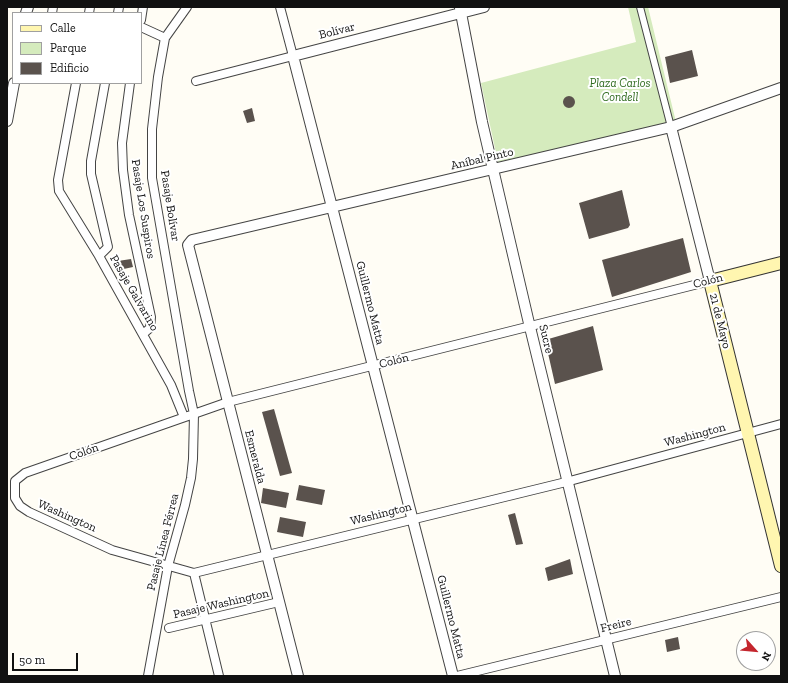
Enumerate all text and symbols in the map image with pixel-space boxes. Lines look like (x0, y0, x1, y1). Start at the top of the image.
legend (12, 12, 142, 84)
street label: Bolívar (317, 20, 357, 42)
text: Calle (50, 21, 76, 35)
text: Parque (50, 41, 86, 55)
text: Edificio (50, 61, 89, 75)
park label: Plaza Carlos Condell (589, 77, 651, 105)
street label: Aníbal Pinto (449, 145, 515, 173)
street label: Pasaje Los Suspiros (128, 158, 158, 260)
street label: Pasaje Bolívar (157, 169, 183, 243)
street label: Pasaje Galvarino (106, 252, 162, 334)
street label: Guillermo Matta (353, 260, 387, 346)
street label: Colón (692, 270, 724, 292)
street label: 21 de Mayo (706, 292, 734, 350)
street label: Sucre (536, 323, 556, 355)
street label: Colón (378, 350, 410, 372)
street label: Washington (663, 420, 727, 450)
street label: Esmeralda (241, 429, 269, 485)
street label: Colón (67, 440, 101, 464)
street label: Pasaje Línea Férrea (144, 492, 182, 592)
street label: Washington (35, 497, 99, 535)
street label: Washington (349, 499, 413, 529)
street label: Guillermo Matta (434, 574, 468, 660)
street label: Pasaje Washington (172, 586, 270, 622)
street label: Freire (599, 614, 633, 636)
north arrow (736, 631, 776, 671)
scale bar (14, 645, 80, 671)
text: N (759, 650, 774, 663)
text: 50 m (19, 653, 45, 667)

